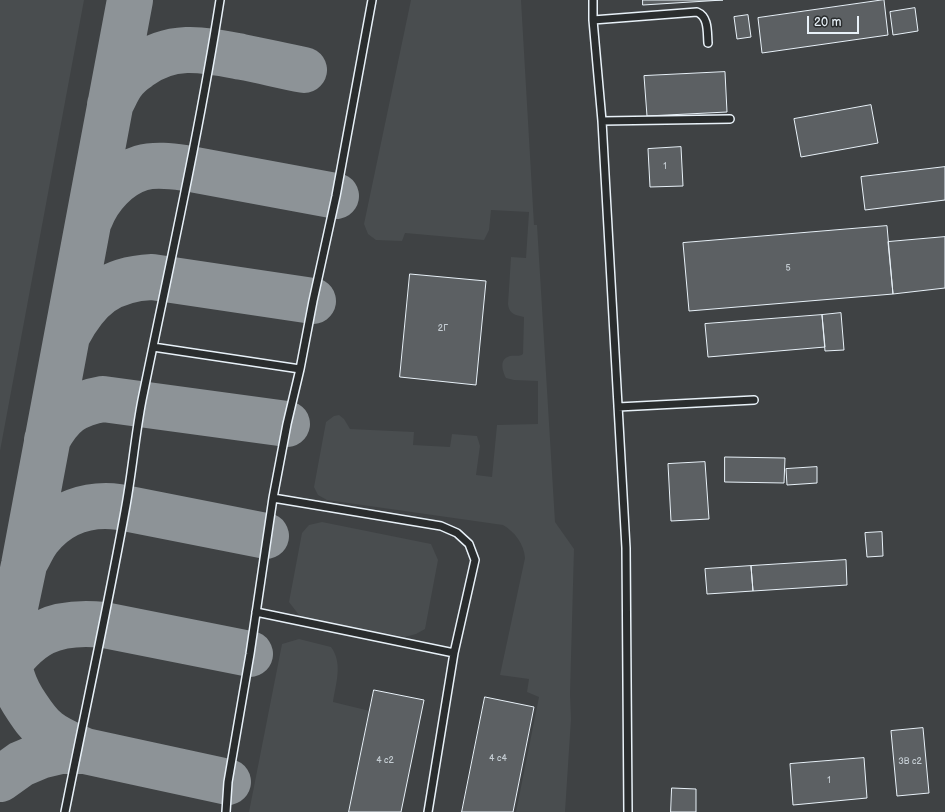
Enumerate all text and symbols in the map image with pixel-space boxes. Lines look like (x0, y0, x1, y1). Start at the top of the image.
scale bar (809, 8, 861, 34)
text: 20 m (814, 15, 841, 30)
house number: 1 (663, 162, 667, 172)
house number: 5 (785, 264, 791, 274)
house number: 2Г (438, 324, 448, 334)
house number: 4 с4 (489, 754, 507, 764)
house number: 4 с2 (376, 756, 394, 766)
house number: 3В с2 (898, 757, 922, 767)
house number: 1 (827, 776, 831, 786)

